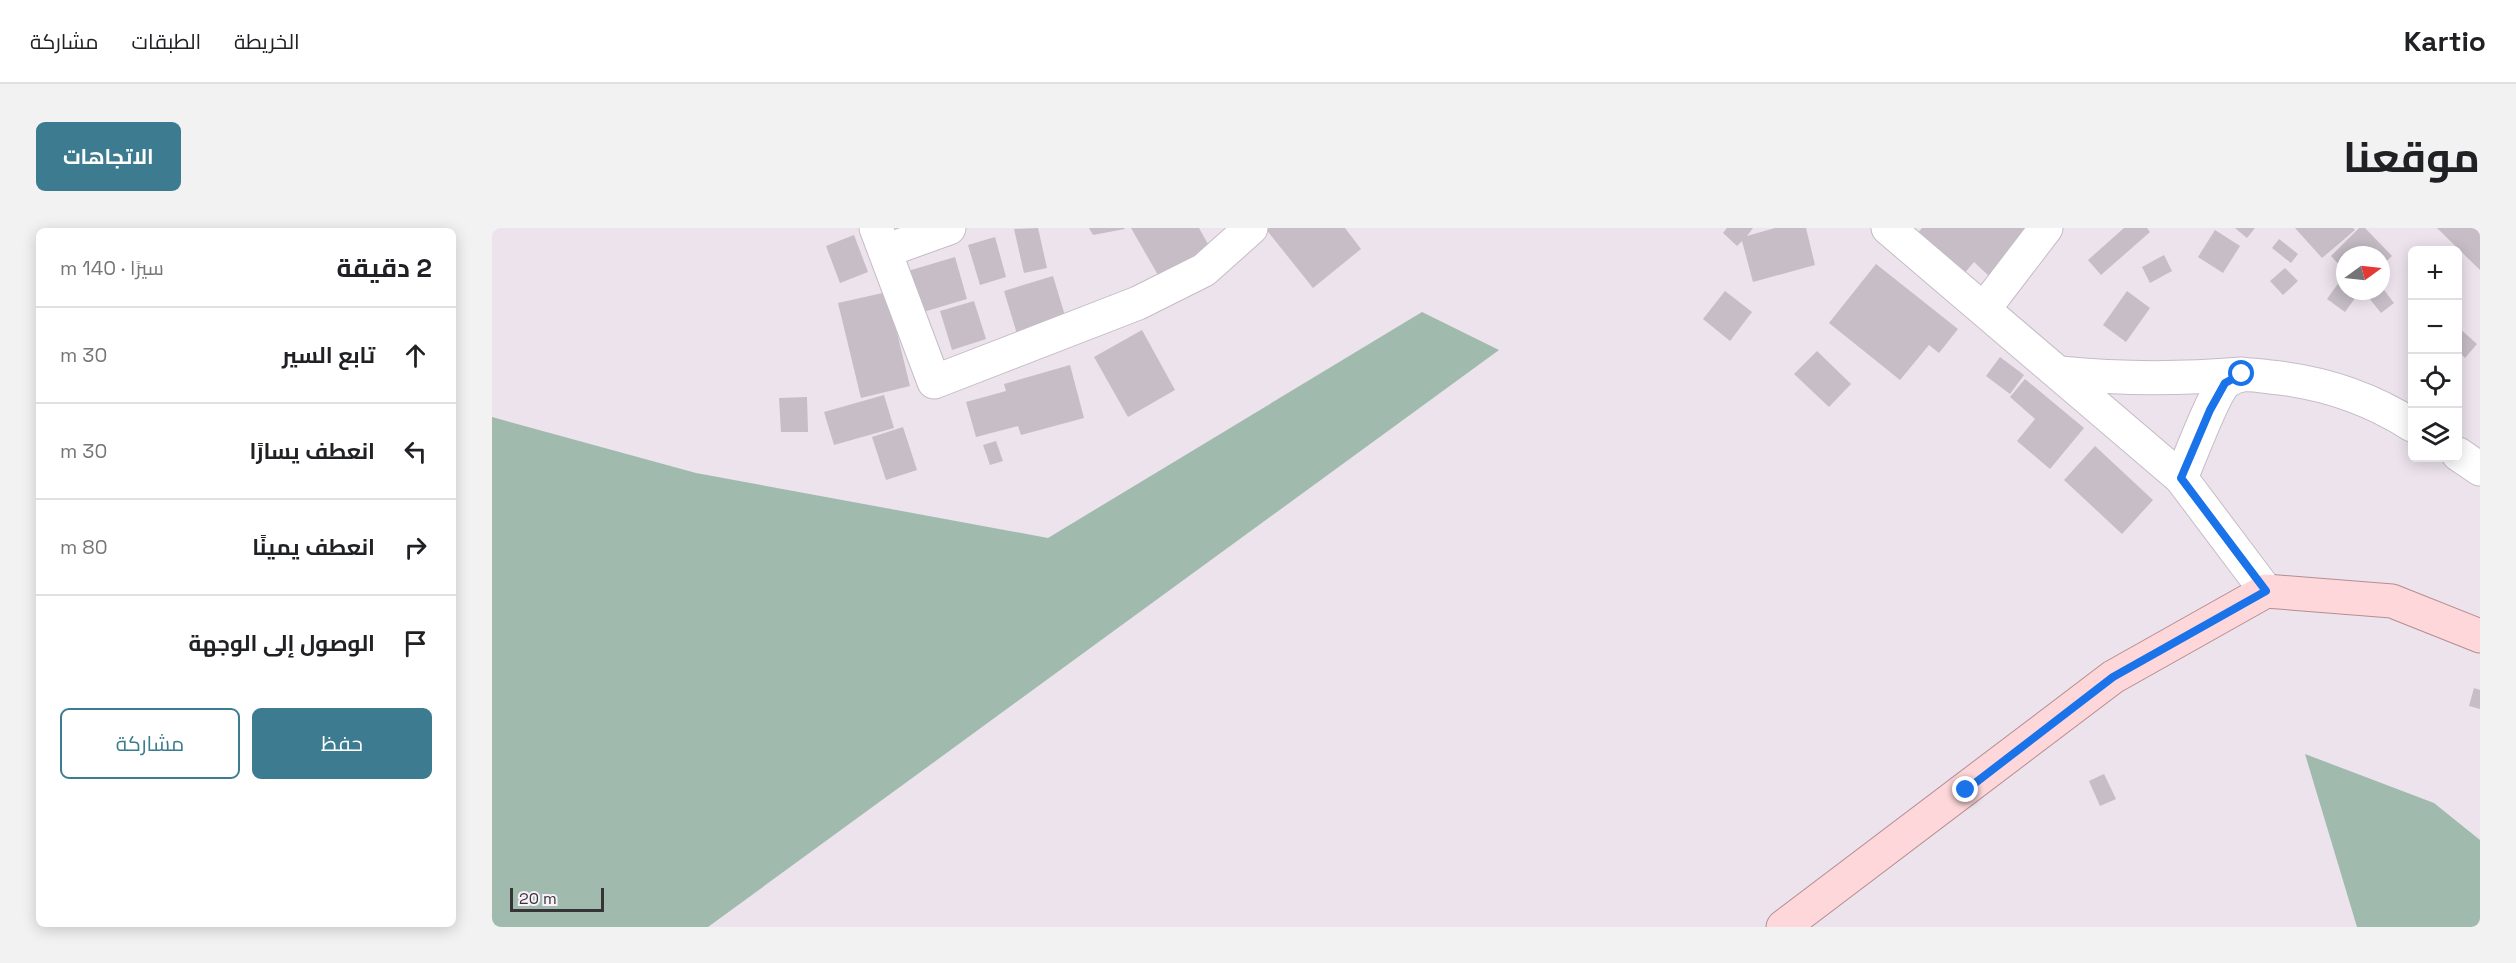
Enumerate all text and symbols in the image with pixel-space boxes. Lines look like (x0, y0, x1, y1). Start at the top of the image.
text: Kartio (2404, 23, 2486, 59)
text: مشاركة (30, 28, 99, 55)
text: الطبقات (132, 28, 201, 55)
text: الخريطة (234, 28, 300, 55)
button: الاتجاهات (36, 122, 181, 191)
text: موقعنا (2343, 131, 2480, 184)
north arrow (2336, 246, 2390, 300)
map controls (2408, 246, 2462, 462)
button: + (2408, 246, 2462, 300)
text: 2 دقيقة (336, 251, 432, 285)
text: سيرًا · 140 m (60, 255, 164, 281)
button: − (2408, 300, 2462, 354)
icon: ahead (399, 339, 432, 372)
text: تابع السير (282, 341, 375, 369)
text: 30 m (60, 342, 107, 368)
button: locate (2408, 354, 2462, 408)
route start (2228, 360, 2254, 386)
button: layers (2408, 408, 2462, 462)
icon: left (399, 435, 432, 468)
text: انعطف يسارًا (249, 437, 375, 465)
text: 30 m (60, 438, 107, 464)
icon: right (399, 531, 432, 564)
text: انعطف يمينًا (252, 533, 375, 561)
text: 80 m (60, 534, 108, 560)
icon: arrive (399, 627, 432, 660)
text: الوصول إلى الوجهة (189, 629, 375, 657)
button: مشاركة (60, 708, 240, 779)
button: حفظ (252, 708, 432, 779)
route end (1952, 776, 1978, 802)
scale bar (510, 885, 604, 912)
text: 20 m (519, 888, 557, 909)

